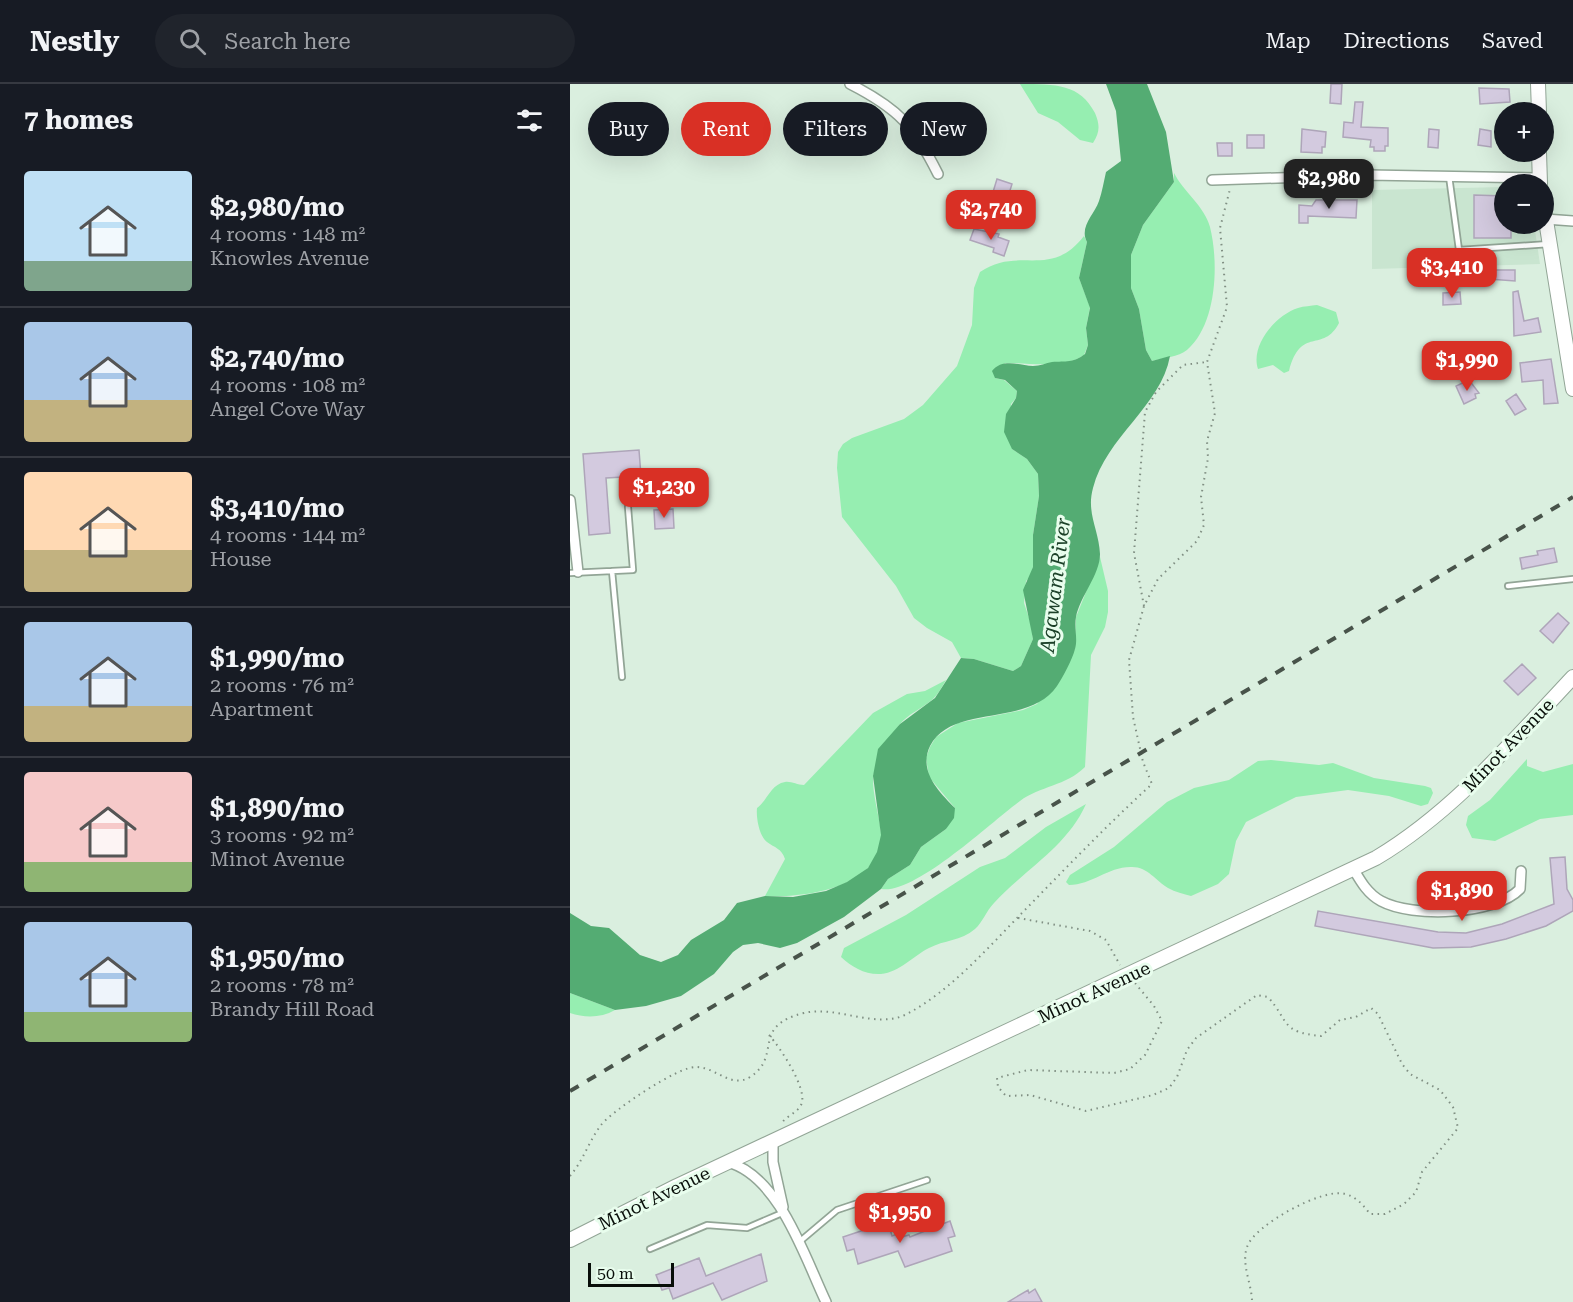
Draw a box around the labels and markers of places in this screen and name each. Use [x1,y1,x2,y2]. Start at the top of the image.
pin: $2,980 [1280,159,1378,210]
pin: $2,740 [942,190,1040,241]
pin: $3,410 [1403,248,1501,299]
pin: $1,990 [1418,341,1516,392]
pin: $1,230 [615,468,713,519]
pin: $1,890 [1413,871,1511,922]
pin: $1,950 [851,1193,949,1244]

